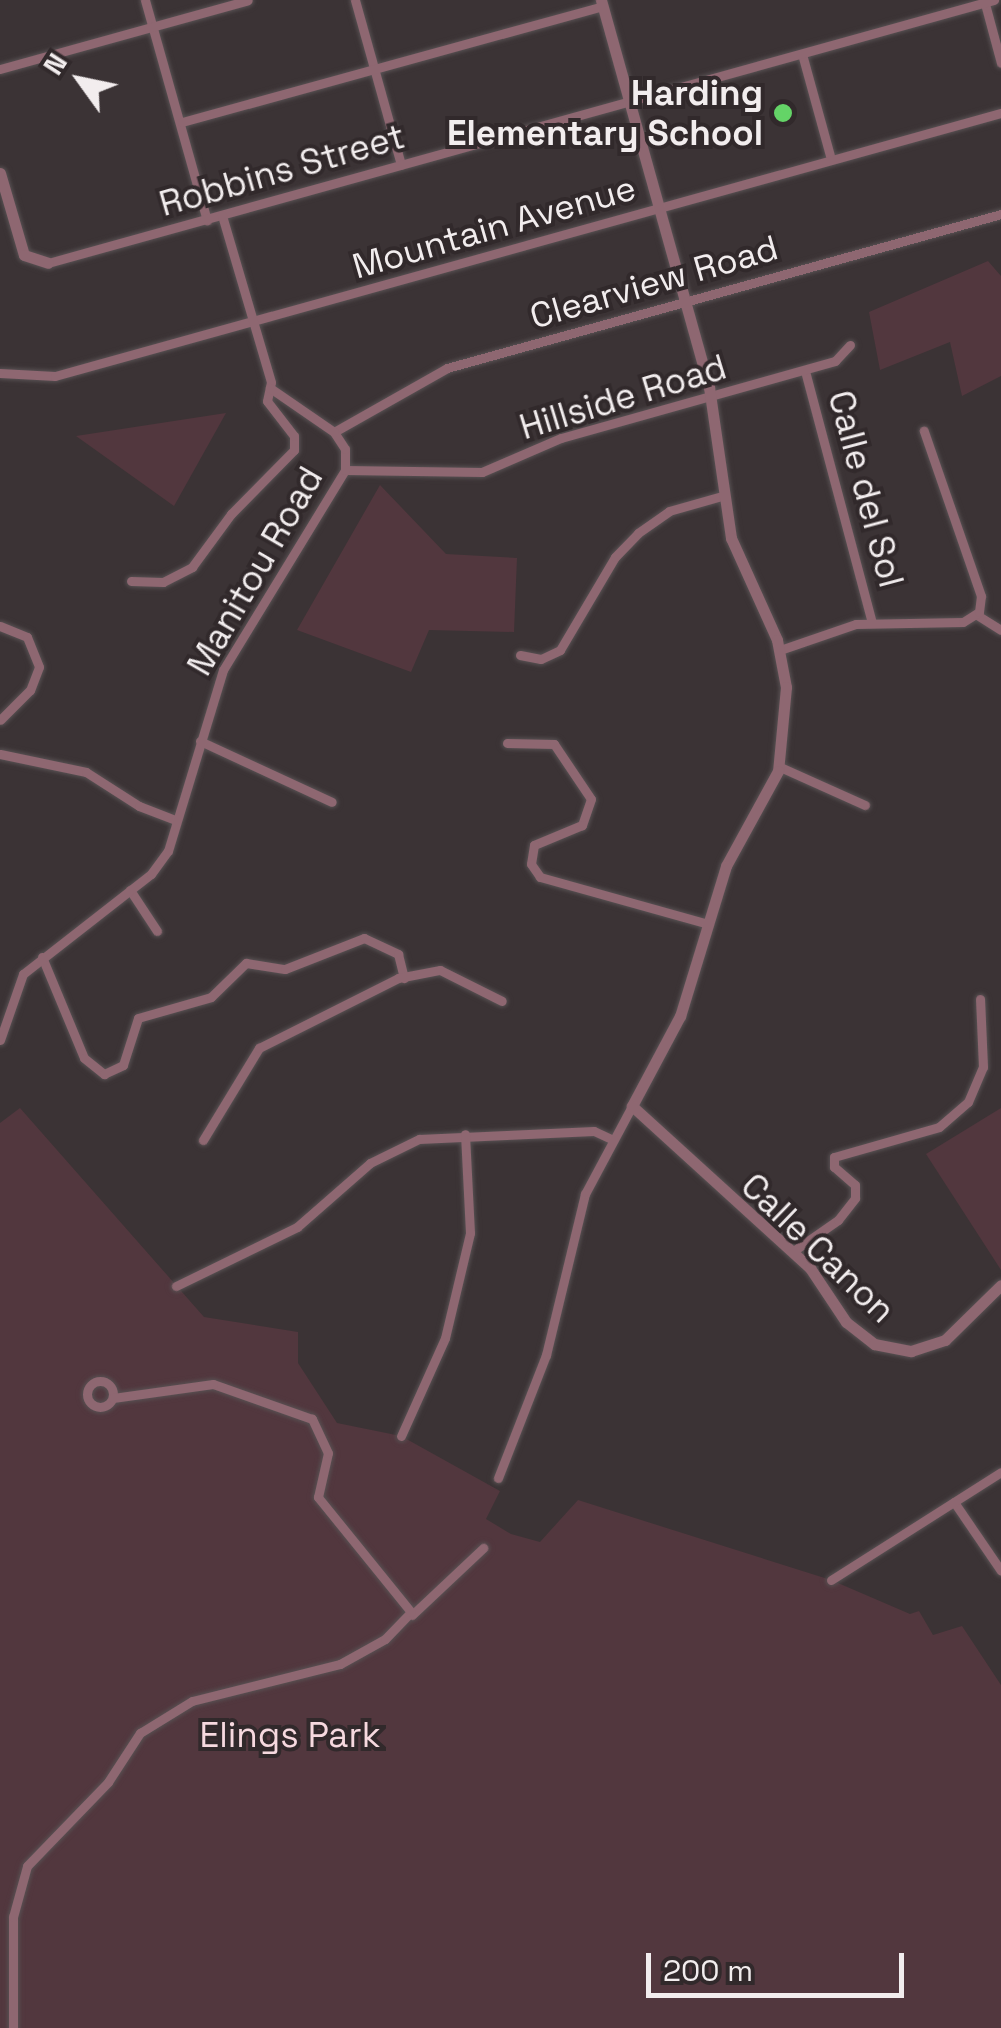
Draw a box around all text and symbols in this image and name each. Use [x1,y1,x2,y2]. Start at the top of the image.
north arrow [30,30,130,130]
text: N [35,46,75,81]
place label: Harding Elementary School [447,72,763,154]
marker: Harding Elementary School [772,102,794,124]
street label: Robbins Street [154,115,410,225]
street label: Mountain Avenue [347,166,641,288]
street label: Clearview Road [525,227,783,337]
street label: Hillside Road [515,346,731,448]
street label: Calle del Sol [820,386,912,592]
street label: Manitou Road [178,459,332,683]
street label: Calle Canon [733,1165,903,1331]
park label: Elings Park [199,1714,381,1756]
scale bar [651,1933,908,1995]
text: 200 m [663,1951,753,1990]

